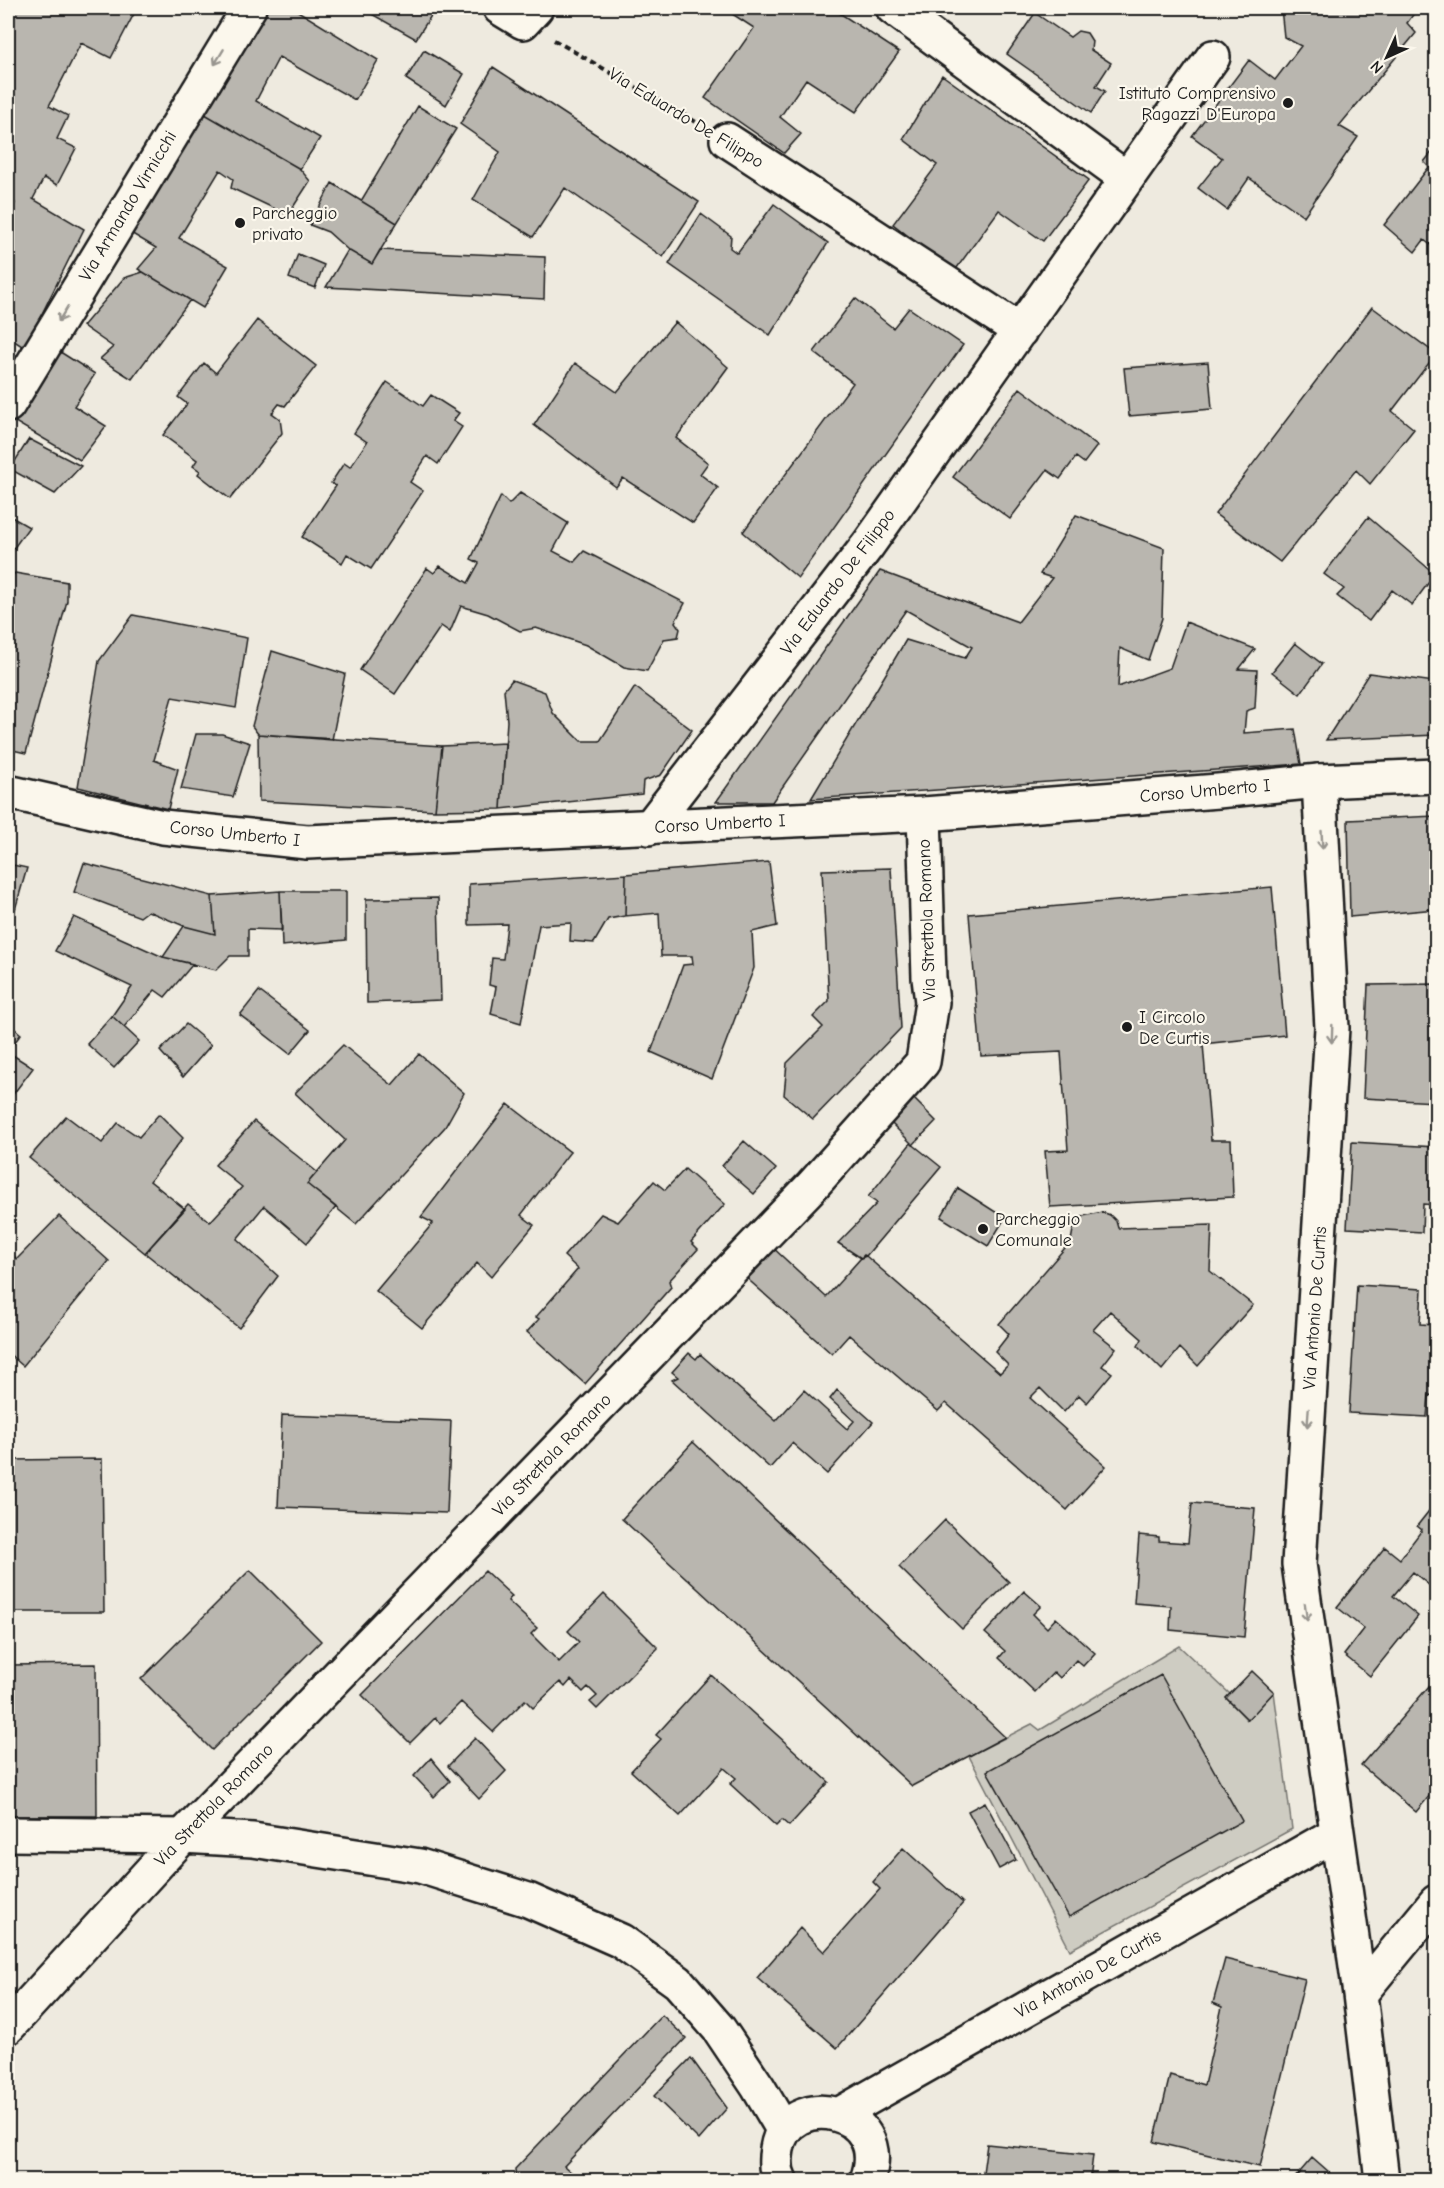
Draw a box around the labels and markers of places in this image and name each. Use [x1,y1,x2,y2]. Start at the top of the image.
place label: Istituto Comprensivo Ragazzi D'Europa [1119,83,1276,125]
marker: Istituto Comprensivo Ragazzi D'Europa [1281,96,1295,110]
place label: Parcheggio privato [252,203,337,245]
marker: Parcheggio privato [233,216,247,230]
place label: I Circolo De Curtis [1139,1007,1209,1049]
marker: I Circolo De Curtis [1120,1020,1134,1034]
place label: Parcheggio Comunale [995,1209,1080,1251]
marker: Parcheggio Comunale [976,1222,990,1236]

